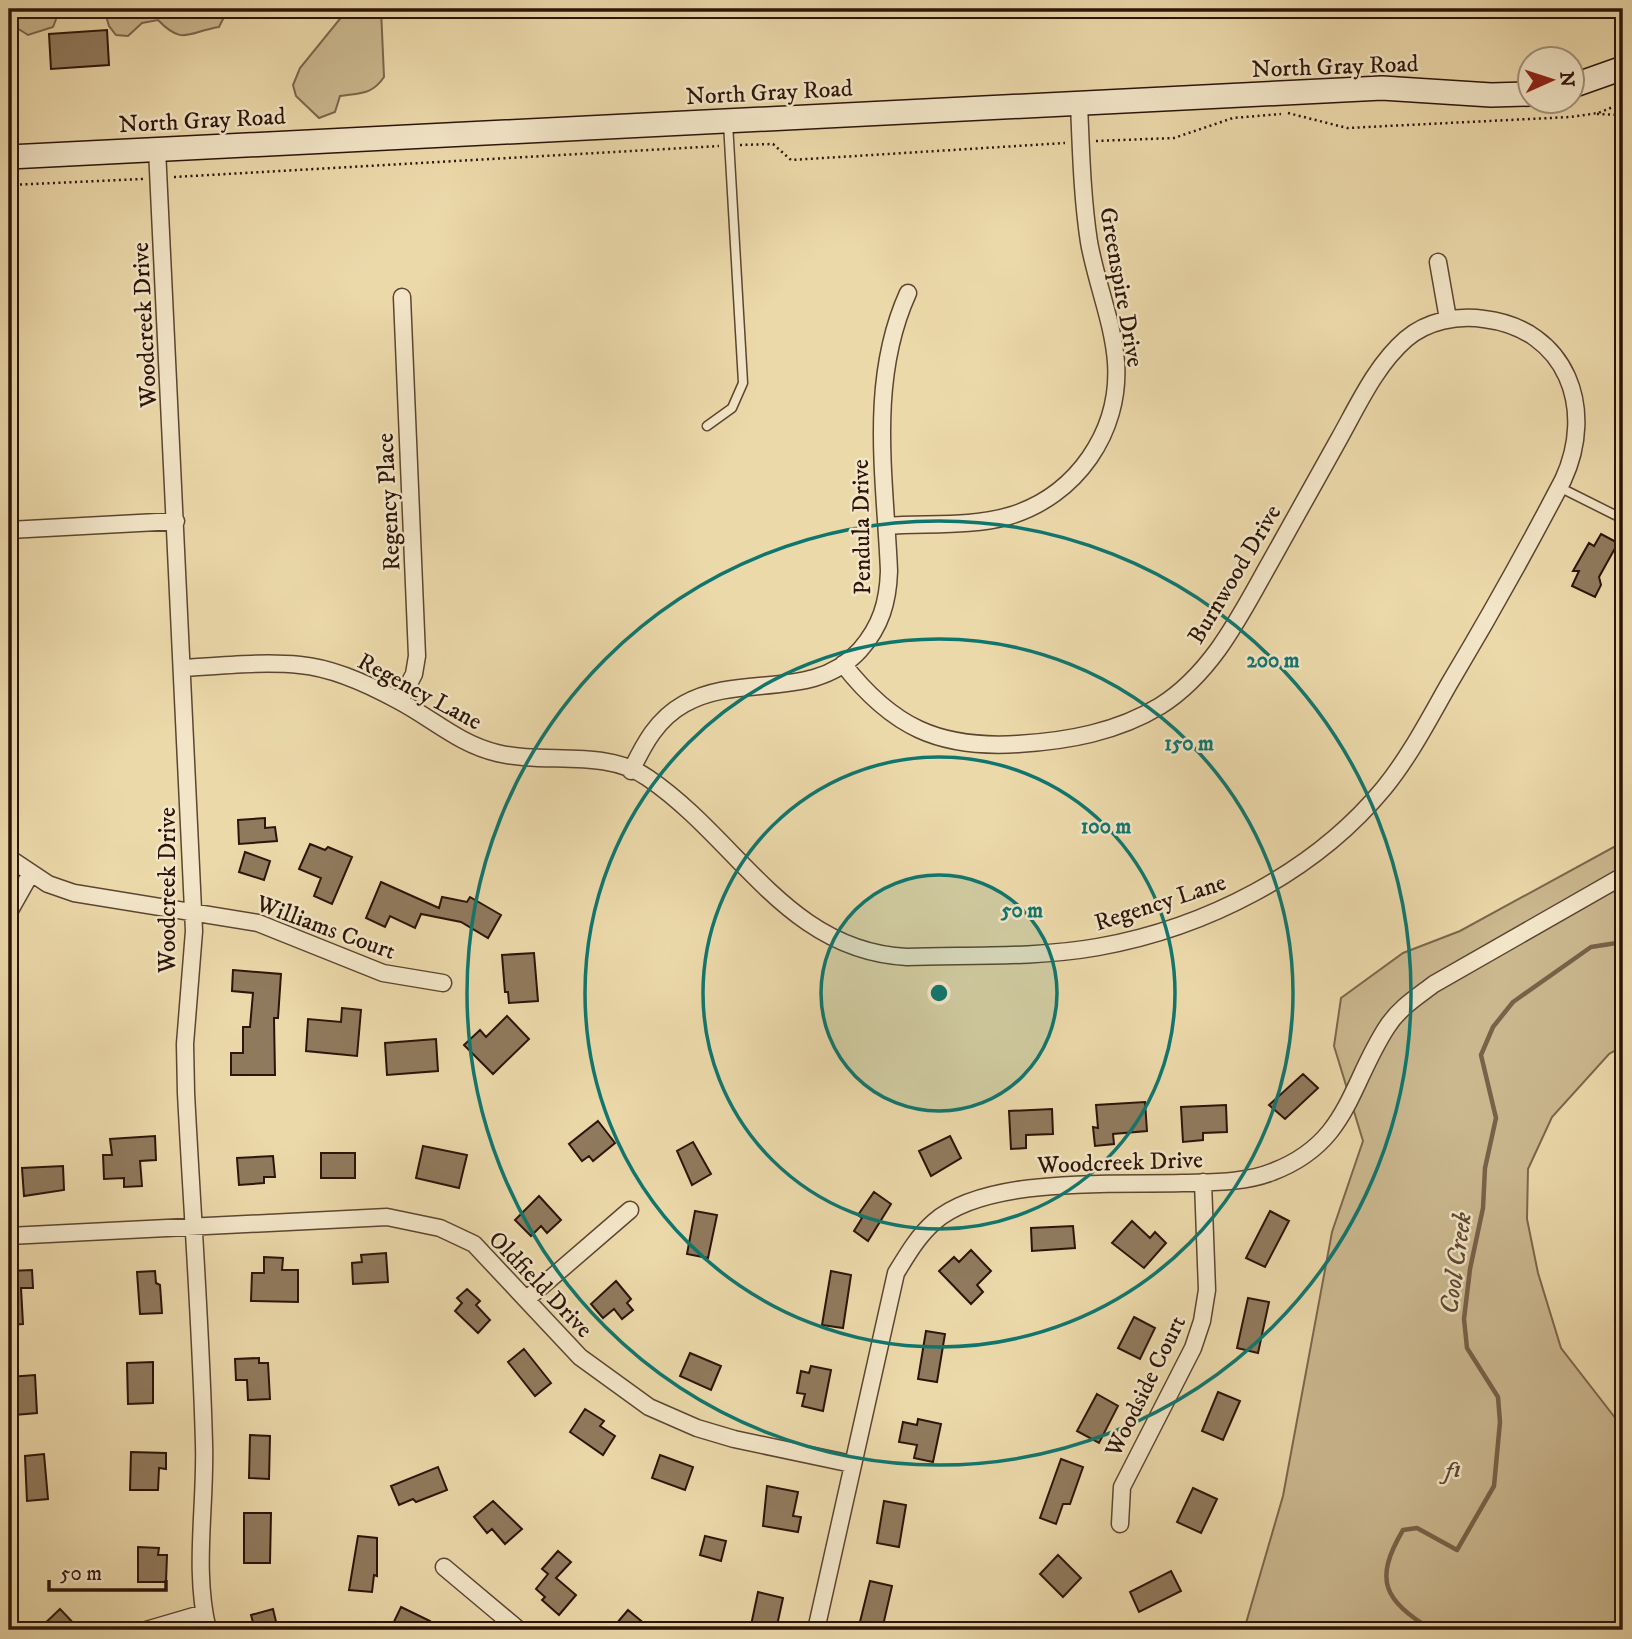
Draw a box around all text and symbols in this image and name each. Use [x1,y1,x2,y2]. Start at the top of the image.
north arrow [1516,46,1586,116]
street label: North Gray Road [1251,49,1419,85]
text: N [1555,71,1578,88]
street label: North Gray Road [685,74,853,112]
street label: North Gray Road [118,102,286,140]
street label: Greenspire Drive [1092,205,1150,370]
street label: Woodcreek Drive [126,241,164,409]
street label: Regency Place [370,432,408,572]
street label: Pendula Drive [846,459,878,595]
street label: Burnwood Drive [1181,499,1288,650]
street label: Regency Lane [352,647,487,737]
text: 200 m [1246,648,1300,674]
text: 150 m [1164,731,1214,757]
street label: Woodcreek Drive [153,807,183,974]
text: 100 m [1081,814,1131,840]
street label: Regency Lane [1091,868,1230,938]
street label: Williams Court [251,889,400,967]
text: 50 m [1000,898,1043,924]
centre of rings [927,981,951,1005]
street label: Woodcreek Drive [1036,1145,1203,1181]
water label: Cool Creek [1433,1210,1480,1316]
street label: Oldfield Drive [482,1225,599,1345]
street label: Woodside Court [1098,1311,1193,1463]
park label: f1 [1439,1455,1461,1485]
scale bar [49,1548,166,1592]
text: 50 m [60,1561,102,1587]

